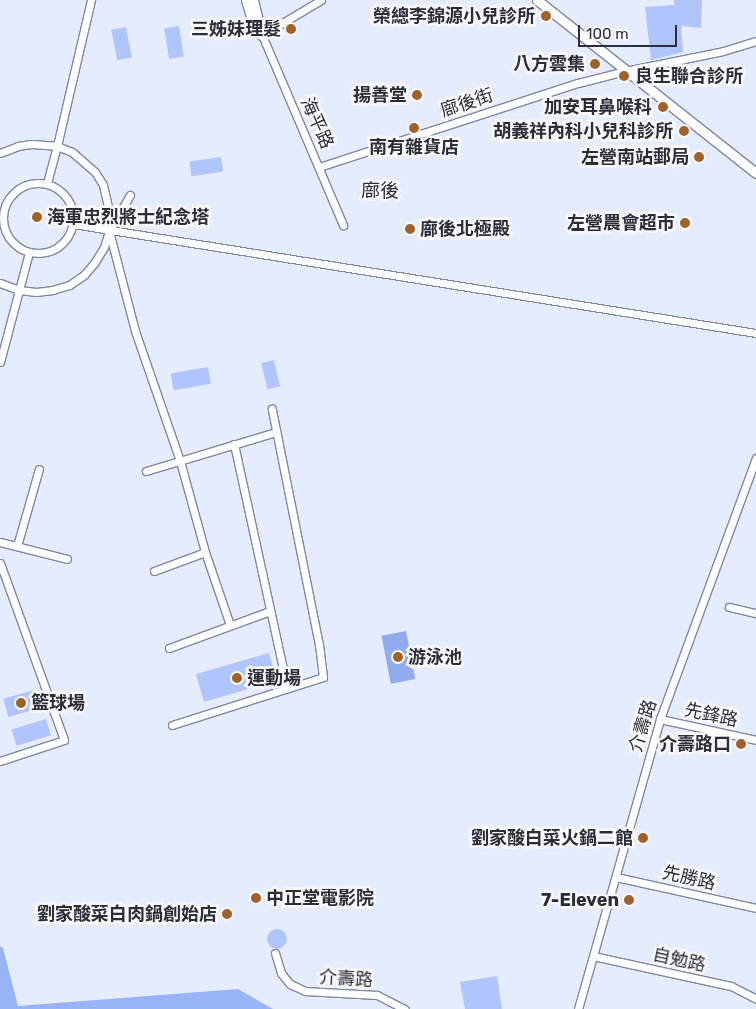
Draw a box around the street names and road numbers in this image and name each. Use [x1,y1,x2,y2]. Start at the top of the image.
street label: 廍後街 [438,84,496,122]
street label: 海平路 [296,94,338,152]
street label: 介壽路 [625,697,661,755]
street label: 先鋒路 [682,699,740,731]
street label: 先勝路 [660,861,718,895]
street label: 自勉路 [650,944,708,976]
street label: 介壽路 [318,967,374,991]

